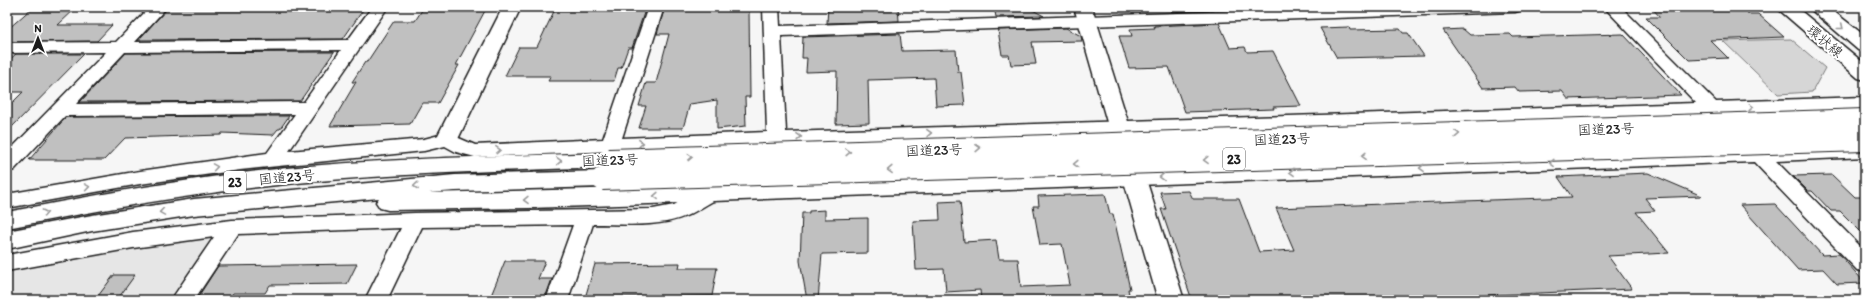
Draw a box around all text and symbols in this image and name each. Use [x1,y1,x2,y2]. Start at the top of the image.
north arrow [18,18,58,58]
street label: 環状線 [1803,21,1846,61]
text: N [34,22,42,35]
one-way arrow [1836,22,1843,29]
one-way arrow [1748,103,1754,111]
street label: 国道23号 [1577,120,1635,139]
one-way arrow [926,129,932,137]
one-way arrow [1454,129,1460,138]
street label: 国道23号 [1253,130,1311,149]
one-way arrow [796,133,802,141]
one-way arrow [638,139,644,147]
street label: 国道23号 [905,141,963,160]
one-way arrow [975,144,981,153]
one-way arrow [495,146,501,154]
one-way arrow [845,148,851,157]
road number: 23 [1223,148,1245,170]
street label: 国道23号 [581,151,639,170]
one-way arrow [1361,151,1367,160]
one-way arrow [687,153,693,161]
one-way arrow [1203,156,1209,165]
one-way arrow [556,157,562,165]
one-way arrow [1549,159,1555,167]
one-way arrow [1073,160,1079,168]
one-way arrow [212,163,218,172]
one-way arrow [1419,163,1425,172]
one-way arrow [887,166,893,174]
street label: 国道23号 [258,167,316,188]
one-way arrow [1289,168,1295,177]
road number: 23 [224,171,246,193]
one-way arrow [1159,173,1165,181]
one-way arrow [413,182,419,191]
one-way arrow [84,183,90,191]
one-way arrow [653,191,659,200]
one-way arrow [523,196,529,204]
one-way arrow [159,207,165,216]
one-way arrow [42,209,48,217]

